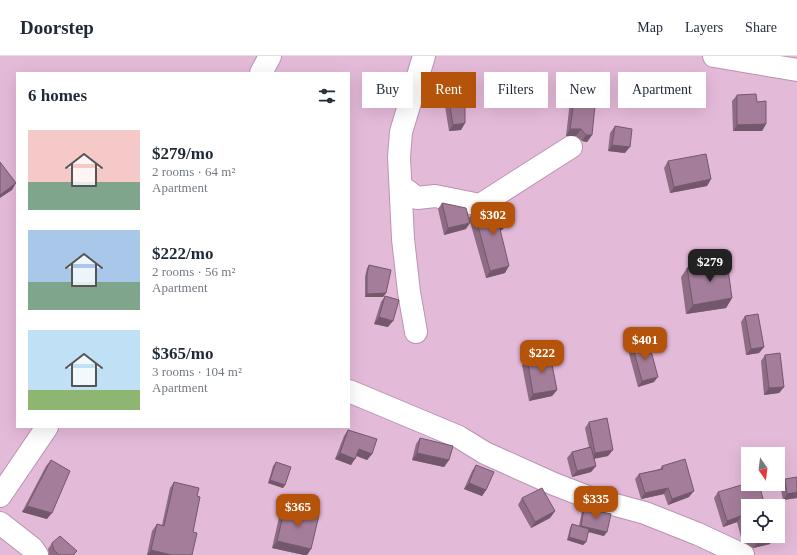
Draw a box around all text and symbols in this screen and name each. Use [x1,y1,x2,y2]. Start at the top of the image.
text: Doorstep [20,17,94,38]
text: Map [637,20,663,35]
text: Layers [685,20,723,35]
text: Share [745,20,777,35]
chip: Buy [362,72,413,108]
chip: Rent [421,72,476,108]
chip: Filters [484,72,548,108]
chip: New [556,72,610,108]
chip: Apartment [618,72,706,108]
icon: filters [316,85,338,107]
text: 6 homes [28,86,87,105]
text: $279/mo [152,144,213,163]
icon: home [60,146,108,194]
text: 2 rooms · 64 m² [152,164,235,179]
text: Apartment [152,180,208,195]
pin: $302 [469,202,517,236]
text: $302 [480,207,506,222]
text: $222/mo [152,244,213,263]
icon: home [60,246,108,294]
pin: $279 [686,249,734,283]
text: $279 [697,254,723,269]
text: 2 rooms · 56 m² [152,264,235,279]
text: Apartment [152,280,208,295]
pin: $401 [621,327,669,361]
text: $401 [632,332,658,347]
pin: $222 [518,340,566,374]
text: $365/mo [152,344,213,363]
text: $222 [529,345,555,360]
icon: home [60,346,108,394]
text: 3 rooms · 104 m² [152,364,242,379]
text: Apartment [152,380,208,395]
north arrow [741,447,785,491]
map controls [741,447,785,543]
pin: $335 [572,486,620,520]
text: $335 [583,491,609,506]
pin: $365 [274,494,322,528]
text: $365 [285,499,311,514]
button: locate [741,499,785,543]

